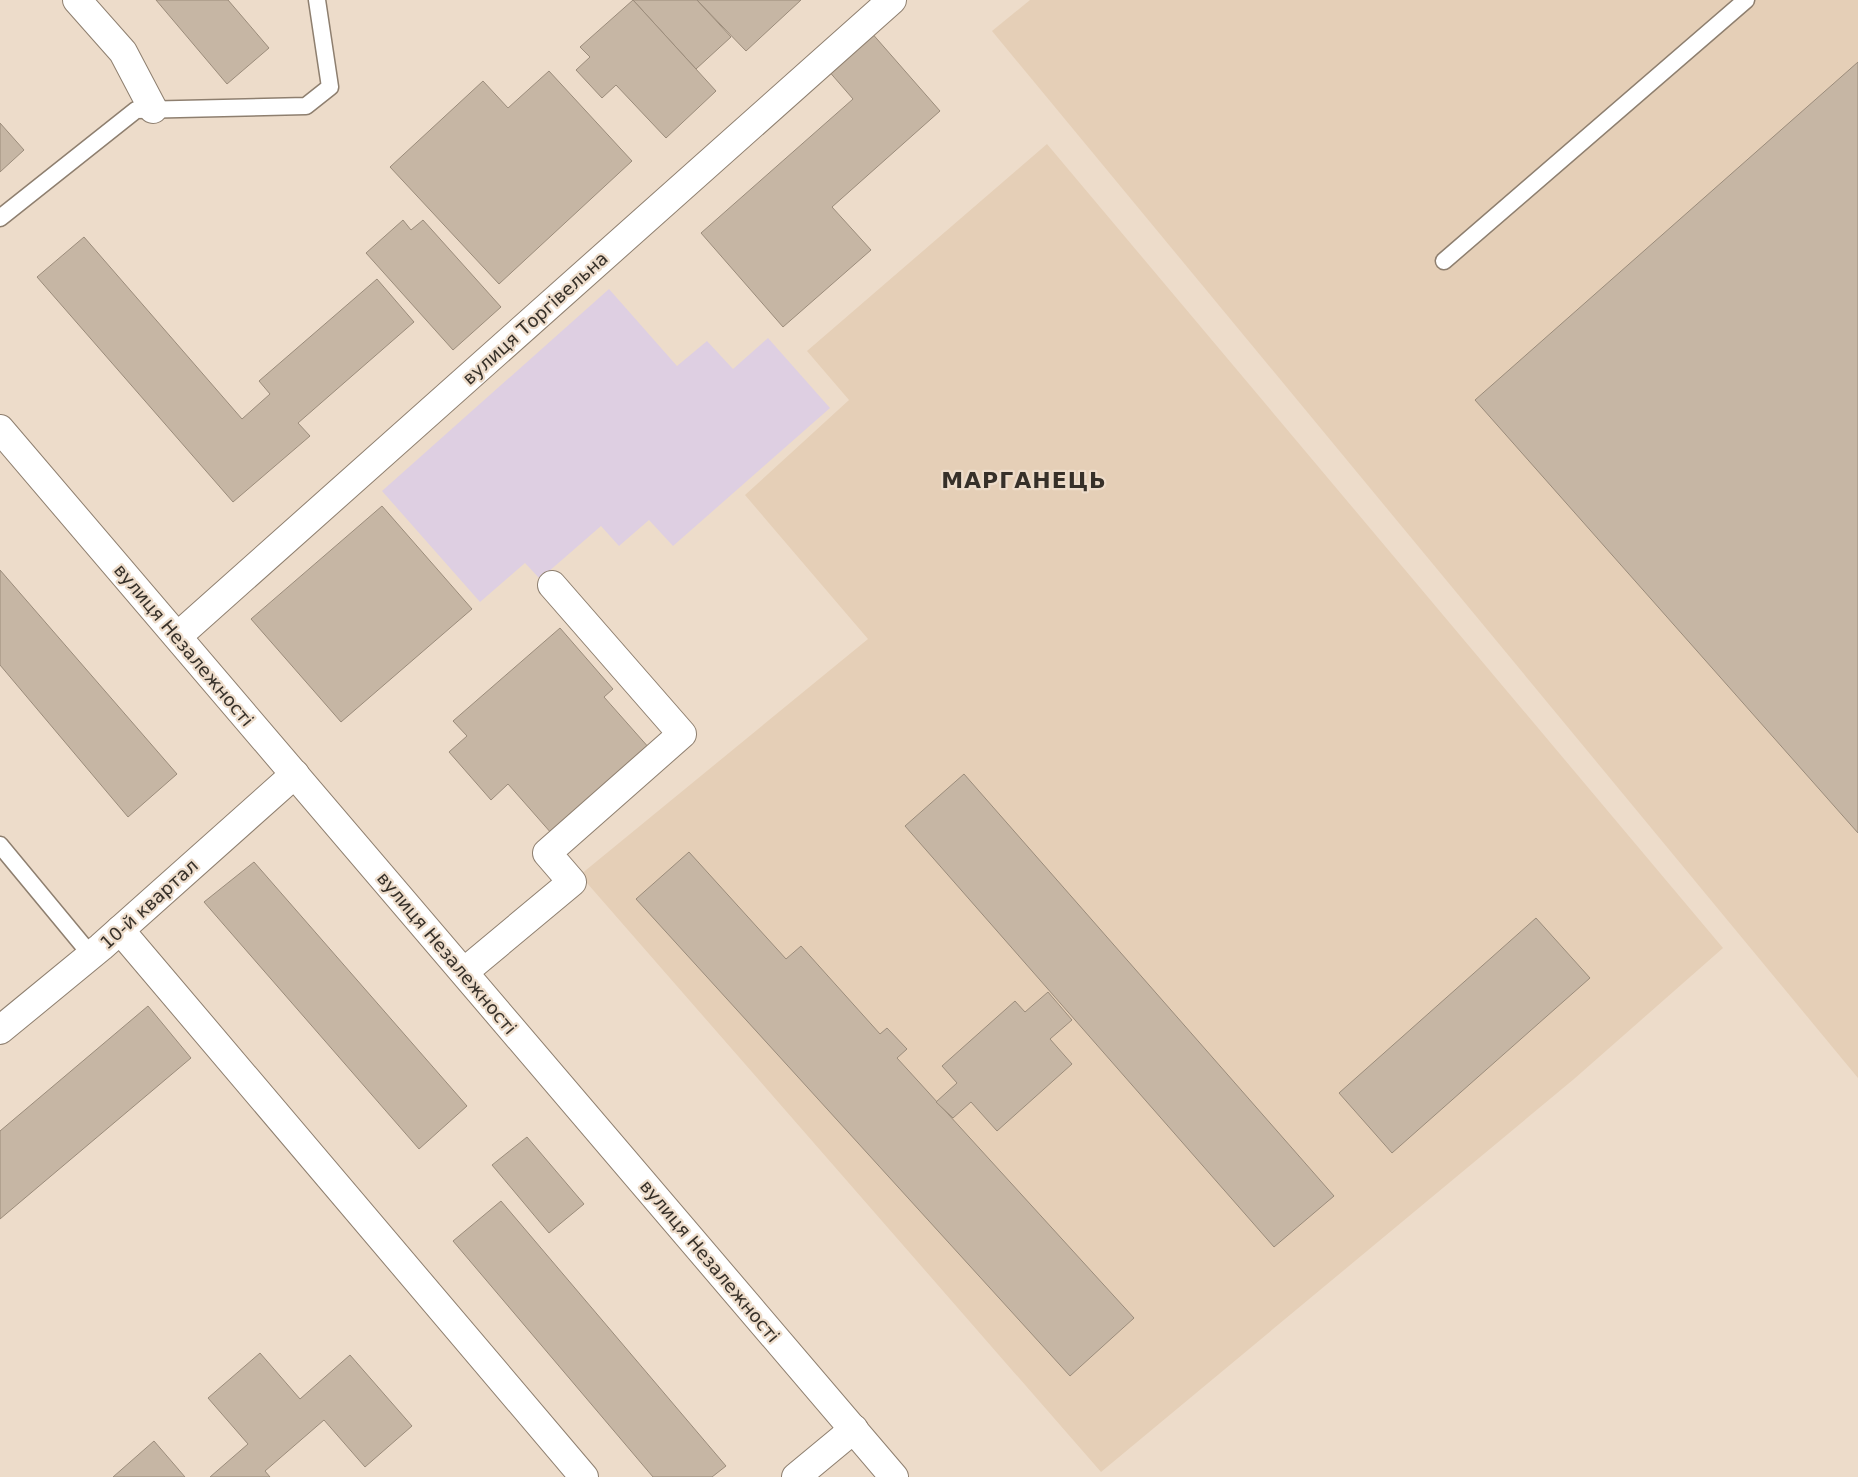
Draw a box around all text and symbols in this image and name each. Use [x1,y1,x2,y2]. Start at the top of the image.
street label: вулиця Торгівельна [458,247,612,389]
district label: МАРГАНЕЦЬ [941,468,1107,493]
street label: вулиця Незалежності [110,560,258,730]
street label: 10-й квартал [96,855,202,953]
street label: вулиця Незалежності [373,868,521,1038]
street label: вулиця Незалежності [636,1176,784,1346]

